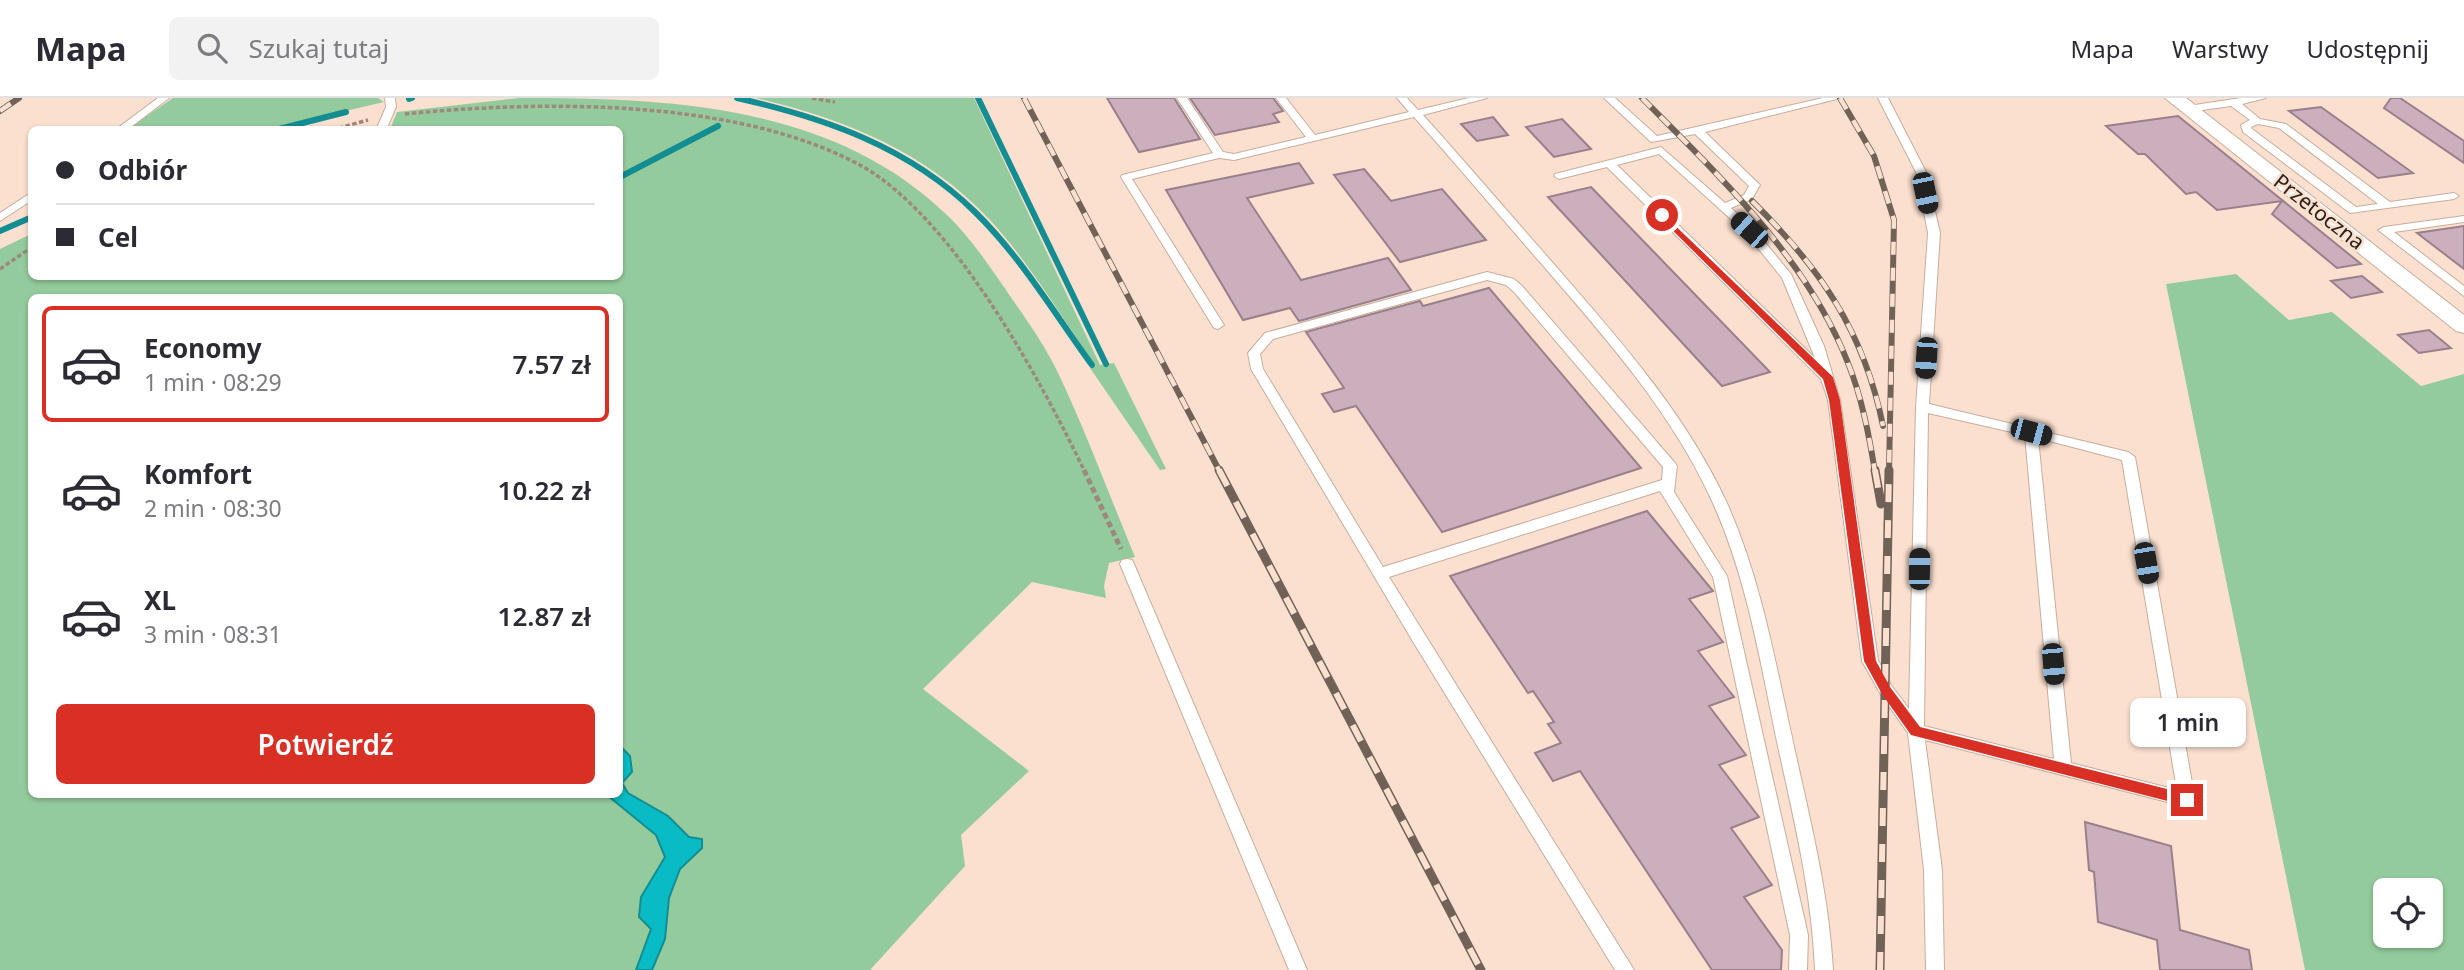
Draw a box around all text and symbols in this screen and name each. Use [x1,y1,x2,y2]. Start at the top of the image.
search box [169,17,659,80]
text: Mapa [35,26,127,71]
icon: search [193,29,231,67]
text: Szukaj tutaj [249,30,389,66]
text: Mapa [2071,32,2134,65]
text: Warstwy [2172,32,2269,65]
text: Udostępnij [2307,32,2429,65]
text: Odbiór [98,152,187,188]
street label: Przetoczna [2268,167,2371,256]
car [1911,170,1940,216]
route start [1646,199,1678,231]
car [1727,208,1772,252]
text: Cel [98,219,138,255]
text: Economy [144,330,262,366]
icon: car [60,333,123,396]
car [1915,336,1938,380]
text: 7.57 zł [512,346,591,382]
text: 1 min · 08:29 [144,366,282,398]
car [2008,416,2055,448]
text: Komfort [144,456,252,492]
icon: car [60,459,123,522]
text: 10.22 zł [498,472,591,508]
text: 2 min · 08:30 [144,492,282,524]
car [2133,540,2160,586]
car [1909,548,1930,590]
text: XL [144,582,176,618]
icon: car [60,585,123,648]
text: 12.87 zł [498,598,591,634]
text: 3 min · 08:31 [144,618,282,650]
car [2041,642,2066,686]
callout: 1 min [2129,698,2245,748]
button: Potwierdź [56,704,595,784]
text: 1 min [2157,706,2219,738]
route end [2171,784,2203,816]
map controls [2373,878,2443,948]
button: locate [2373,878,2443,948]

